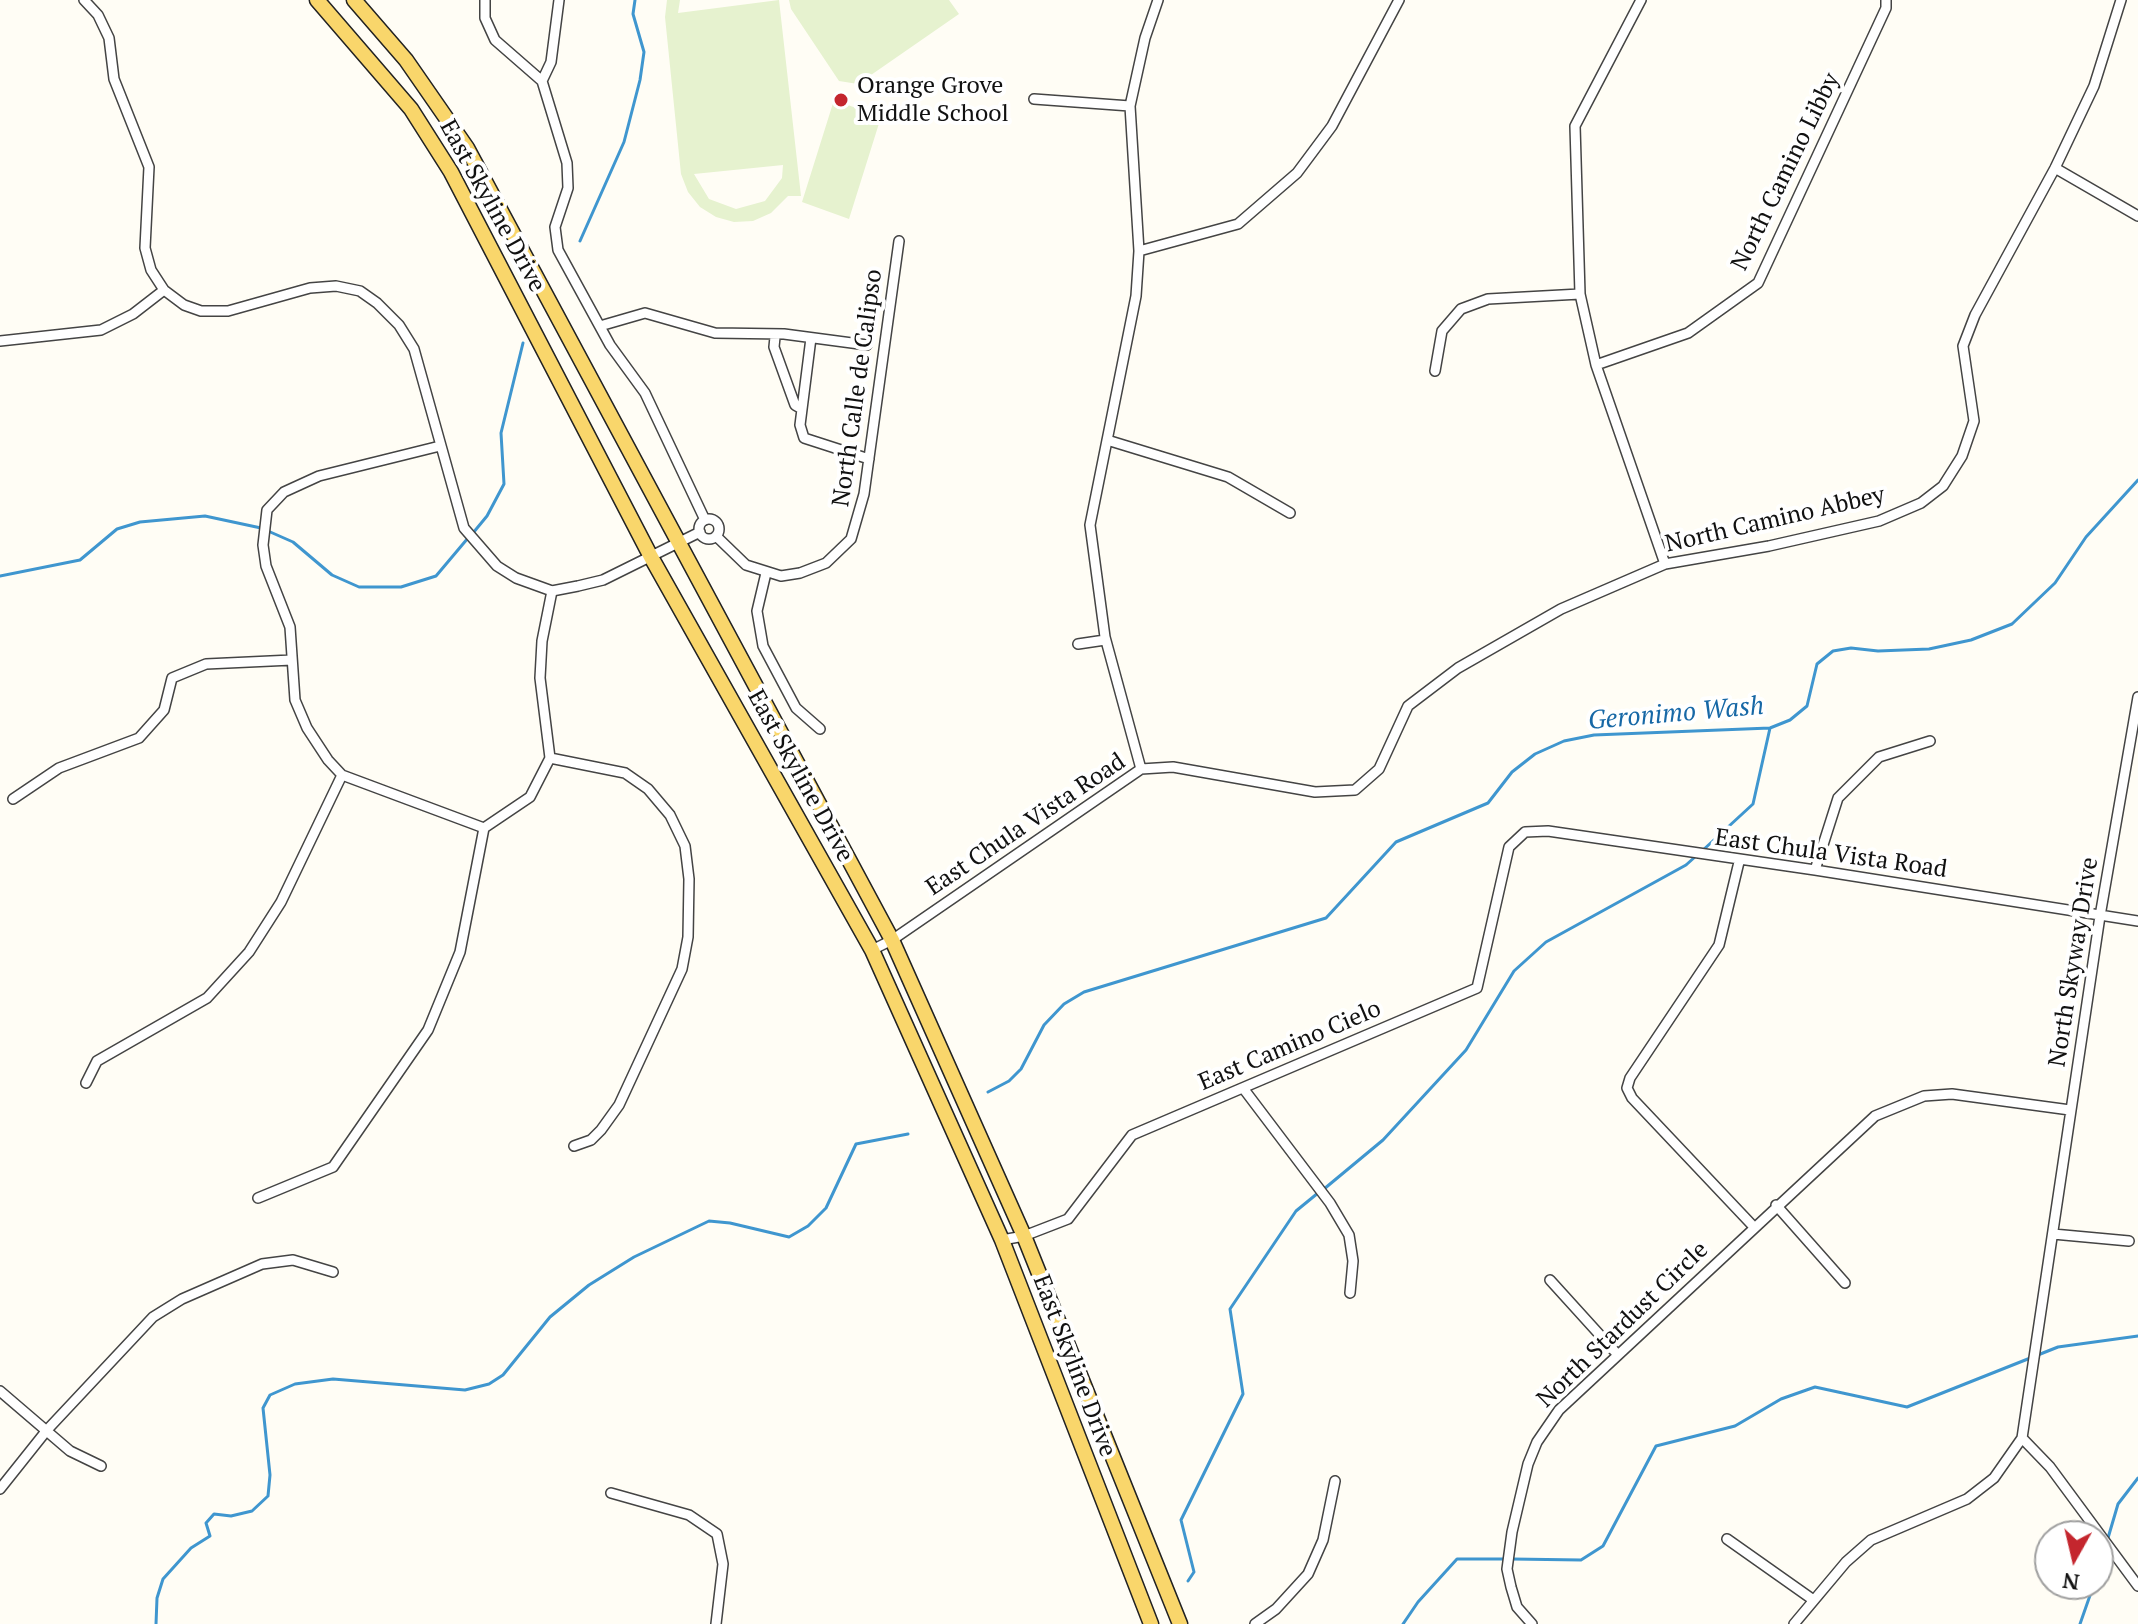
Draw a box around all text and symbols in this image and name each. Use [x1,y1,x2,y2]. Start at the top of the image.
street label: North Camino Libby [1726,69,1846,275]
place label: Orange Grove Middle School [857,72,1009,128]
marker: Orange Grove Middle School [832,91,850,109]
street label: East Skyline Drive [433,115,551,297]
street label: North Calle de Calipso [827,268,889,508]
street label: North Camino Abbey [1663,481,1887,559]
street label: East Skyline Drive [741,685,859,867]
water label: Geronimo Wash [1587,691,1765,737]
street label: East Chula Vista Road [921,748,1131,902]
street label: East Chula Vista Road [1713,823,1949,885]
street label: North Skyway Drive [2043,855,2105,1069]
street label: East Camino Cielo [1194,995,1386,1097]
street label: North Stardust Circle [1532,1236,1714,1414]
street label: East Skyline Drive [1026,1271,1122,1461]
north arrow [2034,1520,2114,1600]
text: N [2061,1567,2081,1598]

